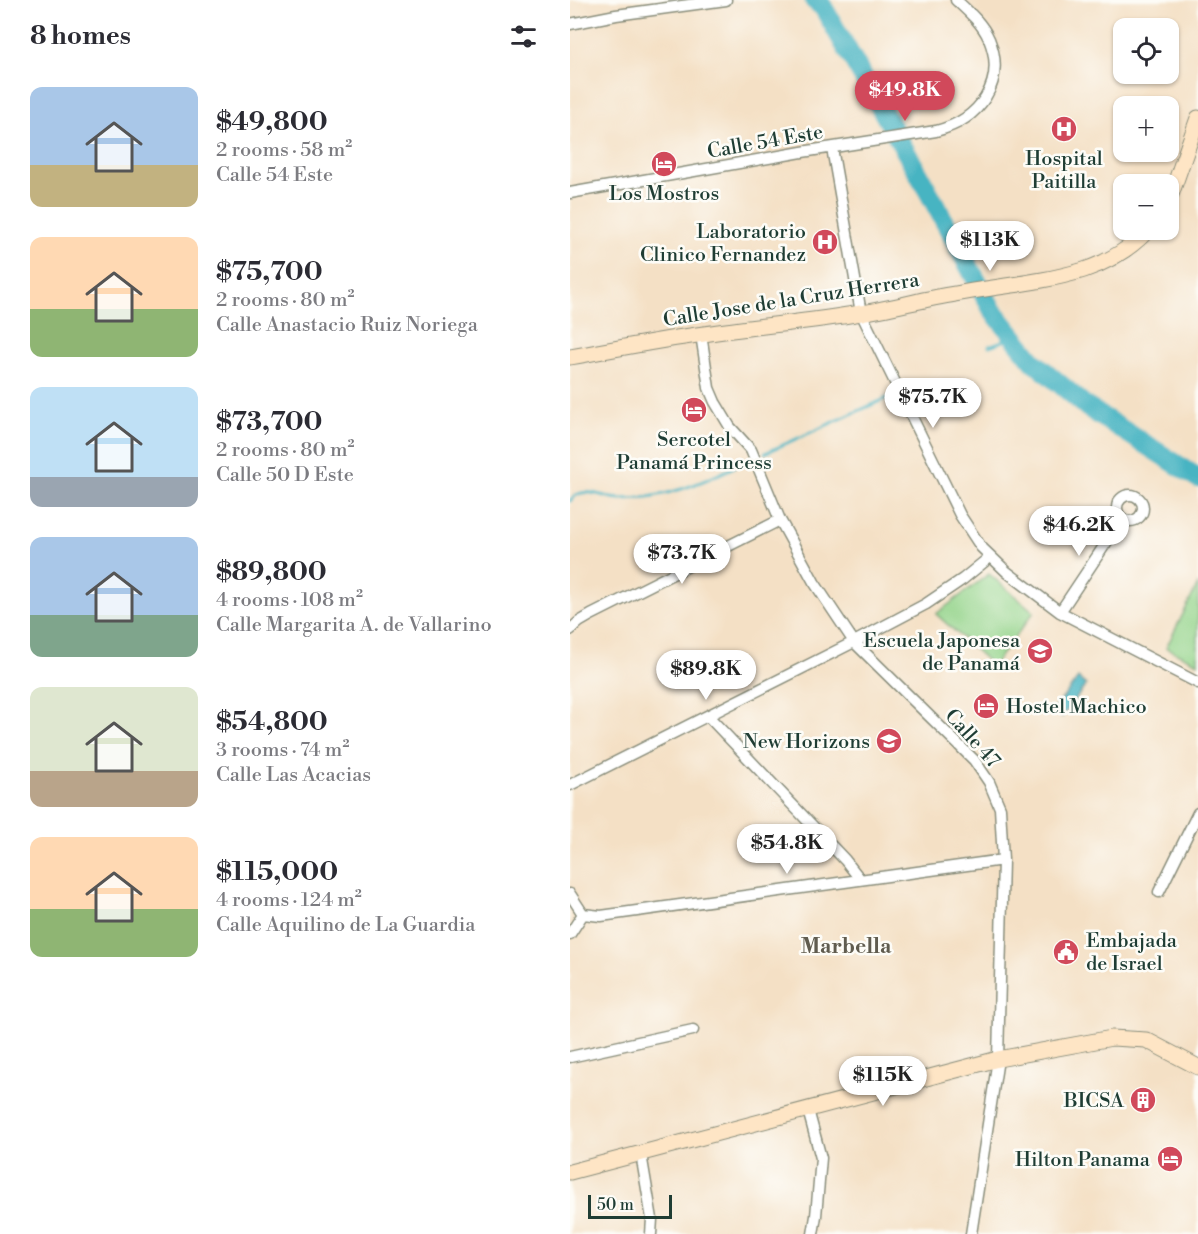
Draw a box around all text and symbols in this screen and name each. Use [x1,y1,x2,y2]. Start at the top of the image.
map controls [1113,18,1179,240]
button: locate [1113,18,1179,84]
text: 8 homes [30,20,131,52]
icon: filters [507,20,540,53]
pin: $49.8K [856,71,954,122]
text: $49.8K [869,78,941,103]
button: + [1113,96,1179,162]
text: $49,800 [216,106,328,138]
icon: home [78,111,150,183]
hospital icon: Hospital Paitilla [1049,114,1079,144]
street label: Calle 54 Este [705,120,825,165]
text: 2 rooms · 58 m² [216,138,352,163]
place label: Hospital Paitilla [1025,147,1103,195]
hotel icon: Los Mostros [649,149,679,179]
text: Calle 54 Este [216,163,333,188]
button: − [1113,174,1179,240]
place label: Los Mostros [609,182,719,207]
place label: Laboratorio Clinico Fernandez [640,220,806,268]
pin: $113K [948,221,1032,272]
hospital icon: Laboratorio Clinico Fernandez [810,227,840,257]
text: $113K [960,228,1020,253]
text: $75,700 [216,256,323,288]
icon: home [78,261,150,333]
street label: Calle Jose de la Cruz Herrera [661,268,922,333]
text: 2 rooms · 80 m² [216,288,354,313]
text: Calle Anastacio Ruiz Noriega [216,313,478,338]
pin: $75.7K [884,378,982,429]
text: $75.7K [898,385,968,410]
hotel icon: Sercotel Panamá Princess [679,395,709,425]
text: $73,700 [216,406,322,438]
icon: home [78,411,150,483]
place label: Sercotel Panamá Princess [616,428,772,476]
text: 2 rooms · 80 m² [216,438,354,463]
text: Calle 50 D Este [216,463,354,488]
pin: $46.2K [1030,506,1128,557]
text: $46.2K [1043,513,1115,538]
pin: $73.7K [633,534,731,585]
text: $73.7K [648,541,716,566]
text: $89,800 [216,556,327,588]
icon: home [78,561,150,633]
text: 4 rooms · 108 m² [216,588,363,613]
text: Calle Margarita A. de Vallarino [216,613,492,638]
place label: Escuela Japonesa de Panamá [863,629,1021,677]
school or university icon: Escuela Japonesa de Panamá [1025,636,1055,666]
pin: $89.8K [657,650,755,701]
text: $89.8K [670,657,742,682]
hotel icon: Hostel Machico [971,691,1001,721]
place label: Hostel Machico [1006,695,1147,720]
street label: Calle 47 [939,704,1005,774]
text: $54,800 [216,706,328,738]
icon: home [78,711,150,783]
school or university icon: New Horizons [874,726,904,756]
place label: New Horizons [743,730,870,755]
text: 3 rooms · 74 m² [216,738,349,763]
text: Calle Las Acacias [216,763,371,788]
pin: $54.8K [738,824,836,875]
text: $54.8K [751,831,823,856]
text: $115,000 [216,856,338,888]
icon: home [78,861,150,933]
text: 4 rooms · 124 m² [216,888,362,913]
text: Calle Aquilino de La Guardia [216,913,475,938]
place label: Embajada de Israel [1086,929,1178,977]
district label: Marbella [801,934,892,960]
public building icon: Embajada de Israel [1051,937,1081,967]
pin: $115K [841,1056,925,1107]
text: $115K [853,1063,913,1088]
building icon: BICSA [1128,1085,1158,1115]
place label: BICSA [1063,1089,1125,1114]
hotel icon: Hilton Panama [1155,1144,1185,1174]
place label: Hilton Panama [1015,1148,1151,1173]
scale bar [588,1192,672,1220]
text: 50 m [597,1195,634,1215]

